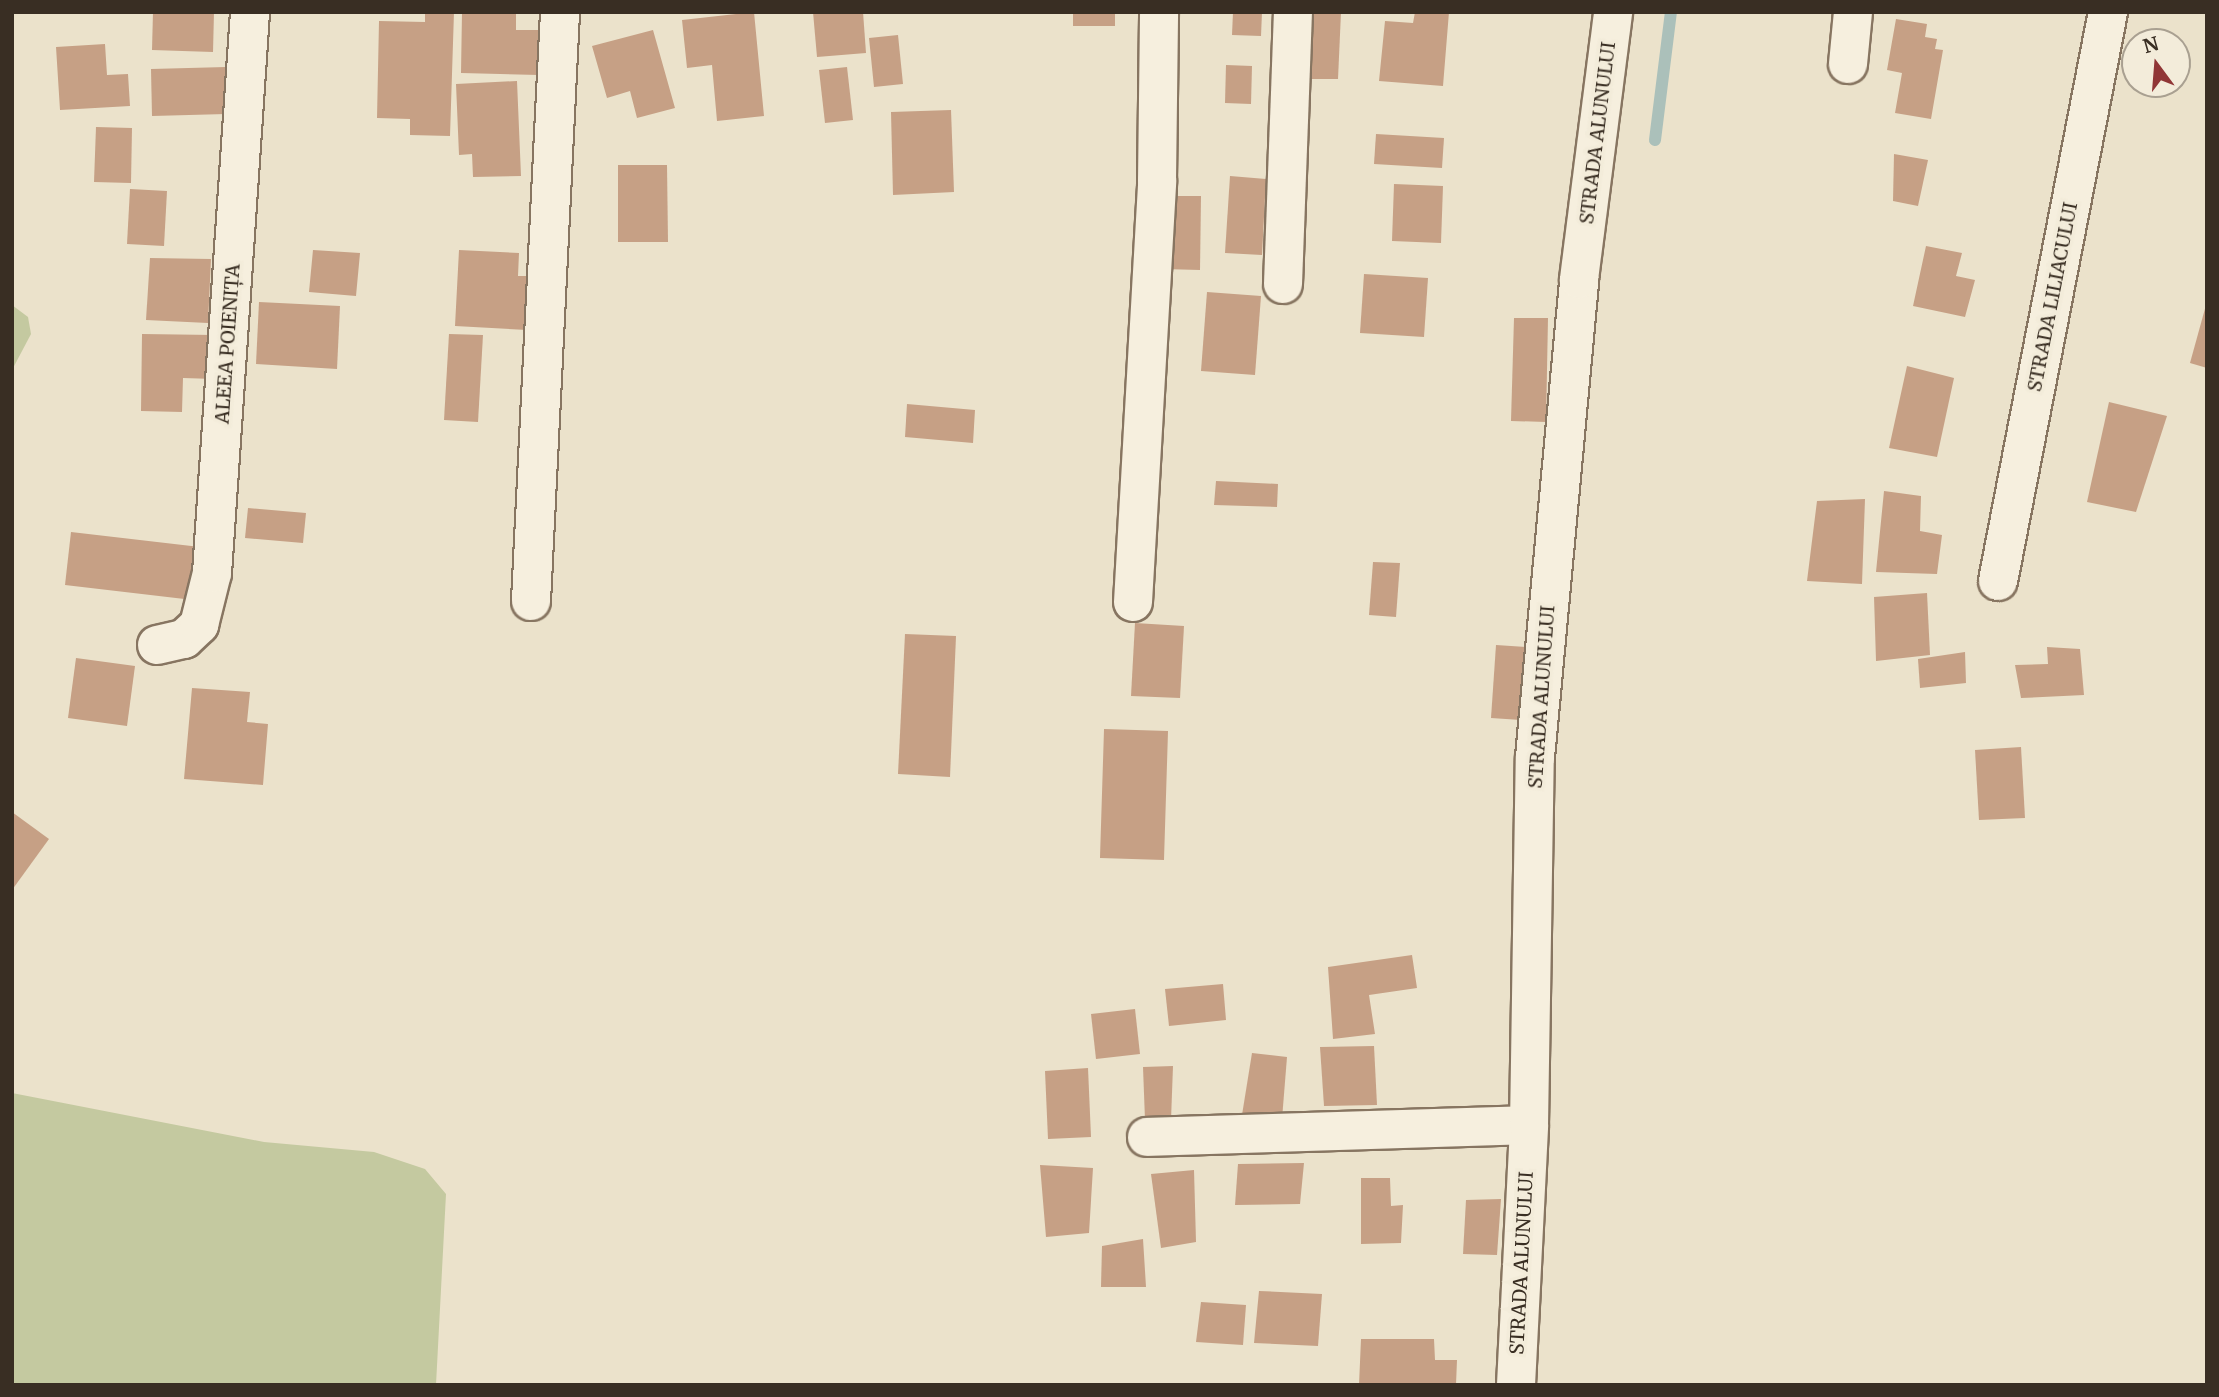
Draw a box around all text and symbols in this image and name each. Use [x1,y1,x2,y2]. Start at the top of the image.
north arrow [2121,28,2191,98]
text: N [2140,31,2161,58]
street label: STRADA ALUNULUI [1576,41,1620,225]
street label: STRADA LILIACULUI [2023,200,2083,394]
street label: ALEEA POIENIȚA [211,263,245,425]
street label: STRADA ALUNULUI [1524,605,1560,789]
street label: STRADA ALUNULUI [1506,1171,1538,1355]

